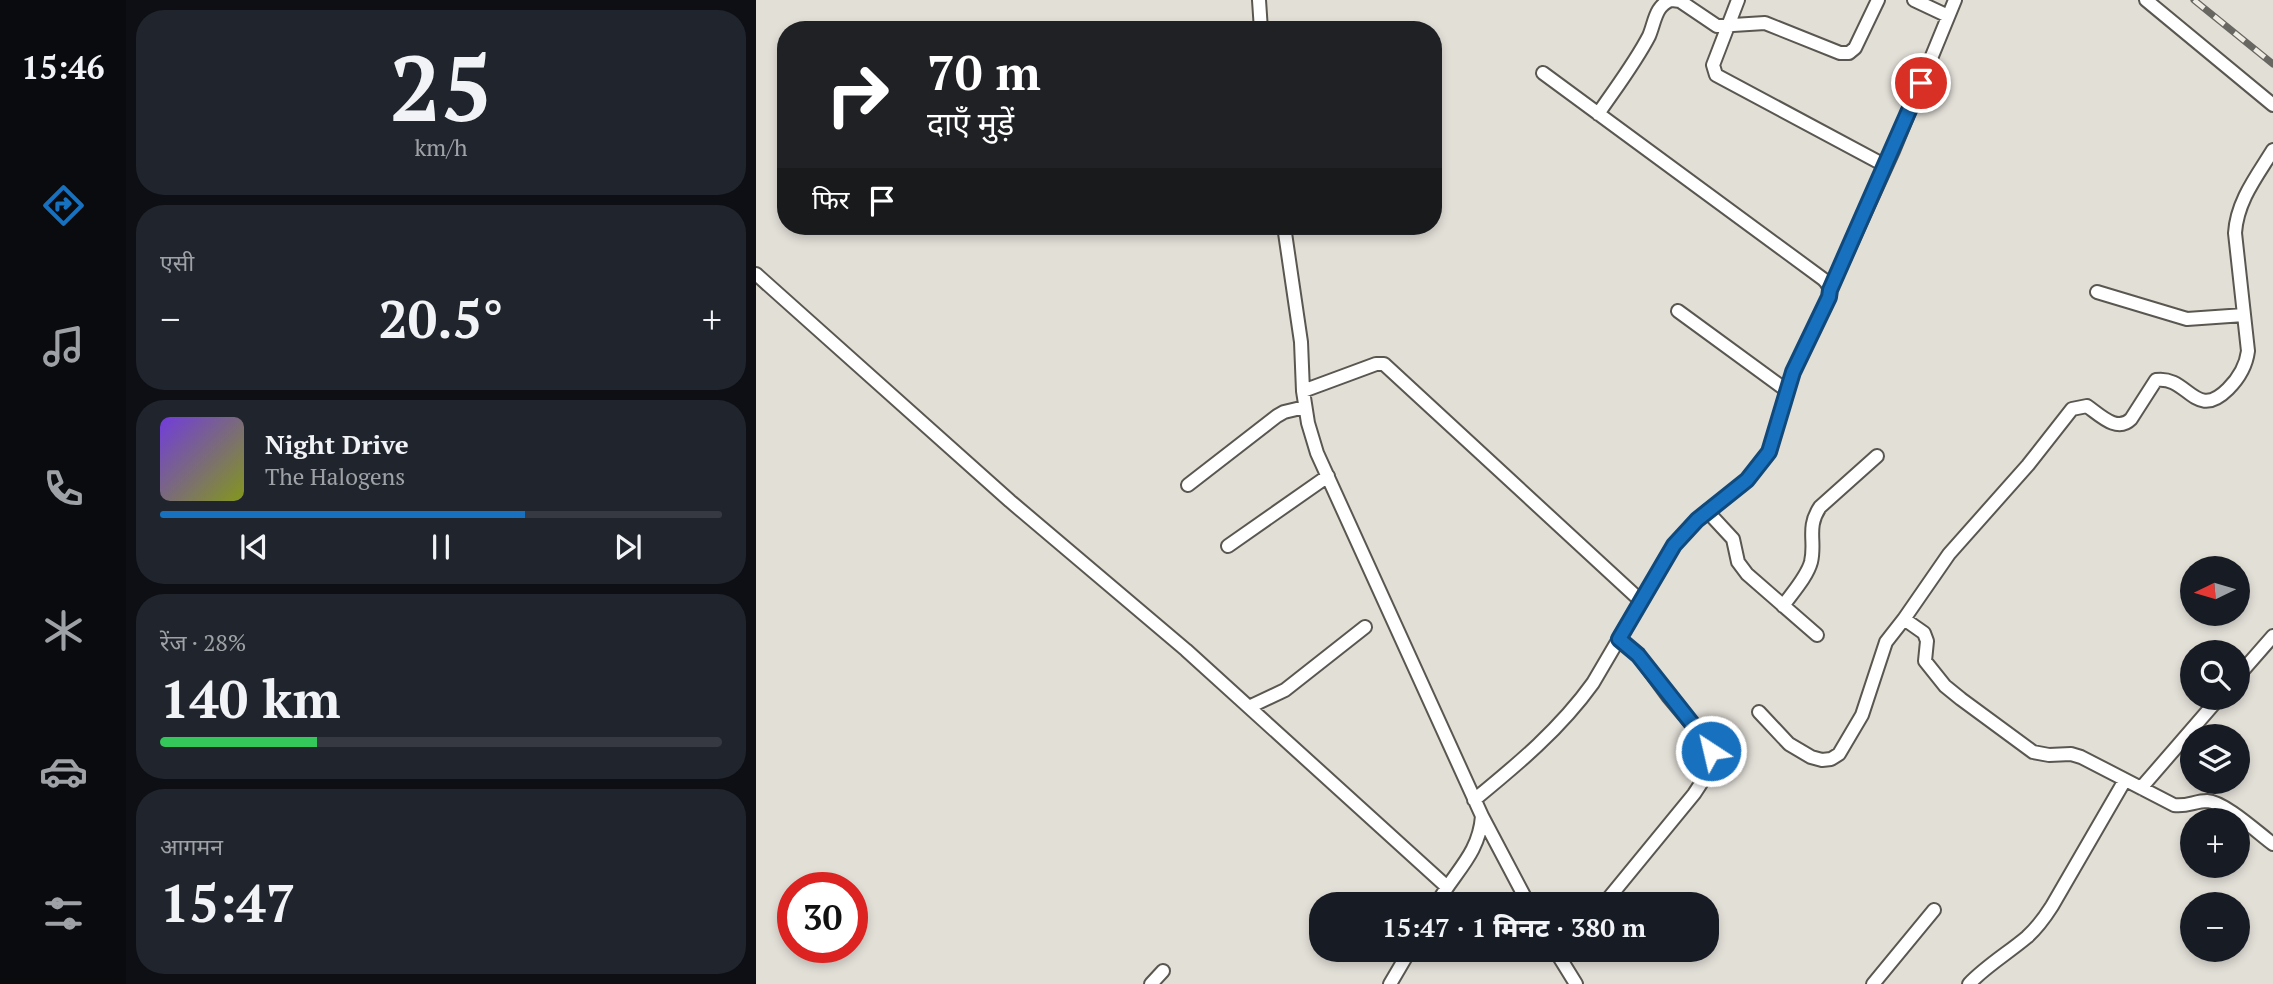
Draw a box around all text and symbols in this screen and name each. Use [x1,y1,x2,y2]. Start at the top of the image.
text: 25 [390,26,492,147]
text: 70 m [927,39,1041,104]
text: 15:46 [21,46,105,88]
icon: right [812,49,903,140]
pin [1891,53,1951,113]
icon: arrive [1902,64,1940,102]
text: दाएँ मुड़ें [927,102,1014,144]
text: km/h [414,132,468,163]
icon: directions [39,181,88,230]
text: फिर [812,182,849,216]
icon: arrive [863,182,901,220]
text: एसी [160,247,194,278]
text: 20.5° [378,284,504,353]
text: − [160,294,180,344]
text: + [702,294,722,344]
icon: music [39,322,88,371]
text: Night Drive [265,427,409,461]
text: The Halogens [265,461,405,492]
icon: phone [39,464,88,513]
icon: previous [235,528,273,566]
icon: pause [422,528,460,566]
icon: next [609,528,647,566]
north arrow [2180,556,2250,626]
map controls [2180,556,2250,962]
icon: climate [39,606,88,655]
text: रेंज · 28% [160,627,246,658]
button: search [2180,640,2250,710]
text: 140 km [160,664,341,733]
position arrow [1674,714,1748,788]
button: layers [2180,724,2250,794]
icon: car [39,747,88,796]
button: + [2180,808,2250,878]
text: आगमन [160,831,223,862]
text: 15:47 [160,868,295,937]
speed limit sign: 30 [777,872,868,963]
icon: filters [39,889,88,938]
button: − [2180,892,2250,962]
text: 15:47 · 1 मिनट · 380 m [1382,910,1646,944]

